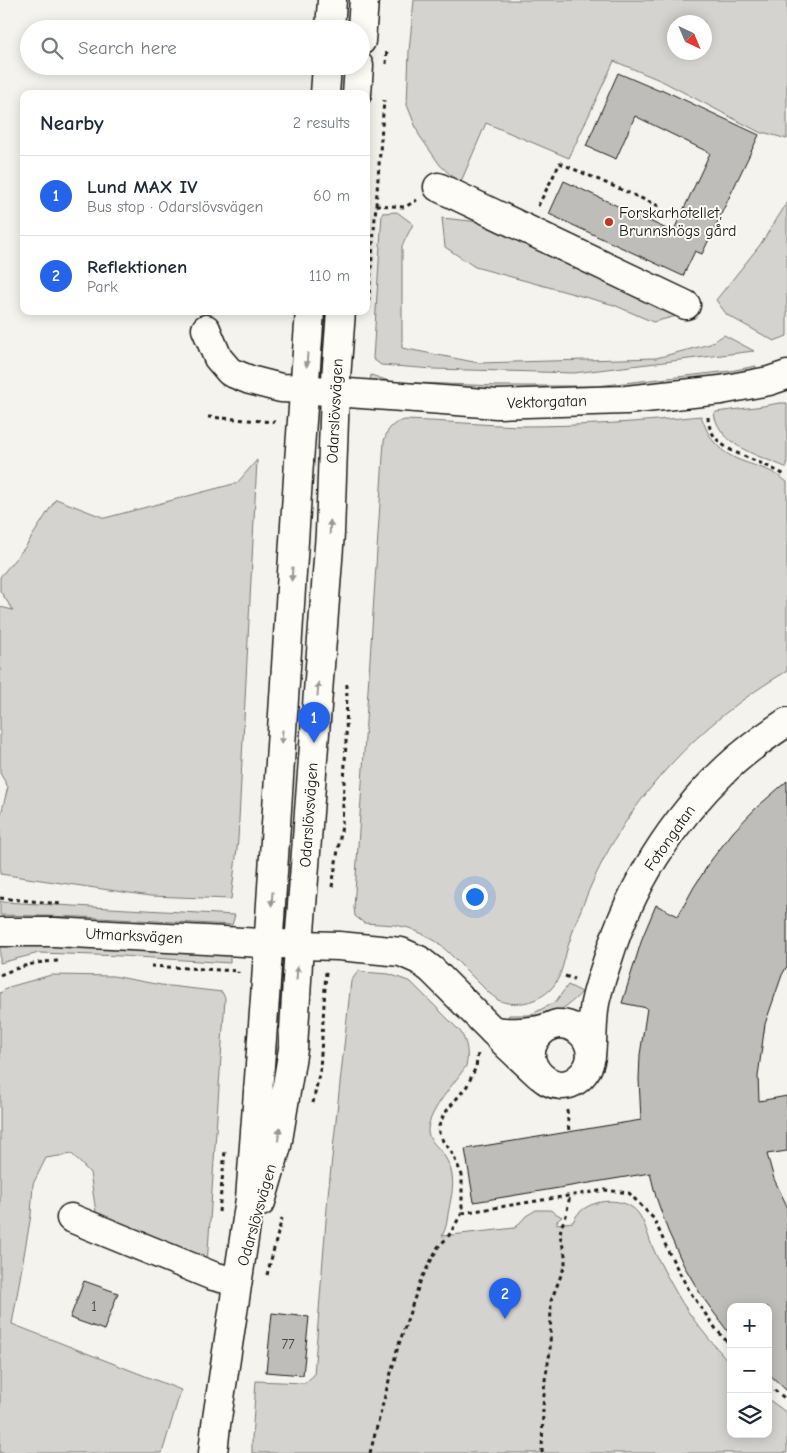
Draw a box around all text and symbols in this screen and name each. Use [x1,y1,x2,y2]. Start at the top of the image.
north arrow [667,15,712,60]
search box [20,20,370,75]
icon: search [38,34,66,62]
text: Search here [78,37,177,59]
text: Nearby [40,111,104,135]
text: 2 results [293,114,350,132]
text: Lund MAX IV [87,176,198,198]
text: 1 [53,187,59,205]
text: 60 m [313,187,350,205]
text: Bus stop · Odarslövsvägen [87,198,263,216]
place label: Forskarhotellet, Brunnshögs gård [619,204,736,240]
marker: Forskarhotellet, Brunnshögs gård [603,216,615,228]
text: Reflektionen [87,256,187,278]
text: 2 [52,267,60,285]
text: 110 m [309,267,350,285]
text: Park [87,278,118,296]
one-way arrow [302,352,310,368]
street label: Odarslövsvägen [323,358,347,464]
street label: Vektorgatan [507,392,587,412]
one-way arrow [327,519,335,535]
one-way arrow [288,567,296,583]
one-way arrow [315,681,323,697]
pin: 1 [298,702,330,743]
one-way arrow [278,729,286,745]
street label: Odarslövsvägen [296,762,322,868]
street label: Fotongatan [641,802,699,874]
your location [462,884,488,910]
one-way arrow [267,891,275,907]
street label: Utmarksvägen [85,924,183,948]
one-way arrow [294,965,302,981]
one-way arrow [275,1126,283,1142]
street label: Odarslövsvägen [234,1162,280,1268]
pin: 2 [489,1278,521,1319]
house number: 1 [91,1298,97,1315]
map controls [727,1303,772,1438]
button: + [727,1303,772,1348]
house number: 77 [281,1336,295,1353]
button: − [727,1348,772,1393]
button: layers [727,1393,772,1438]

